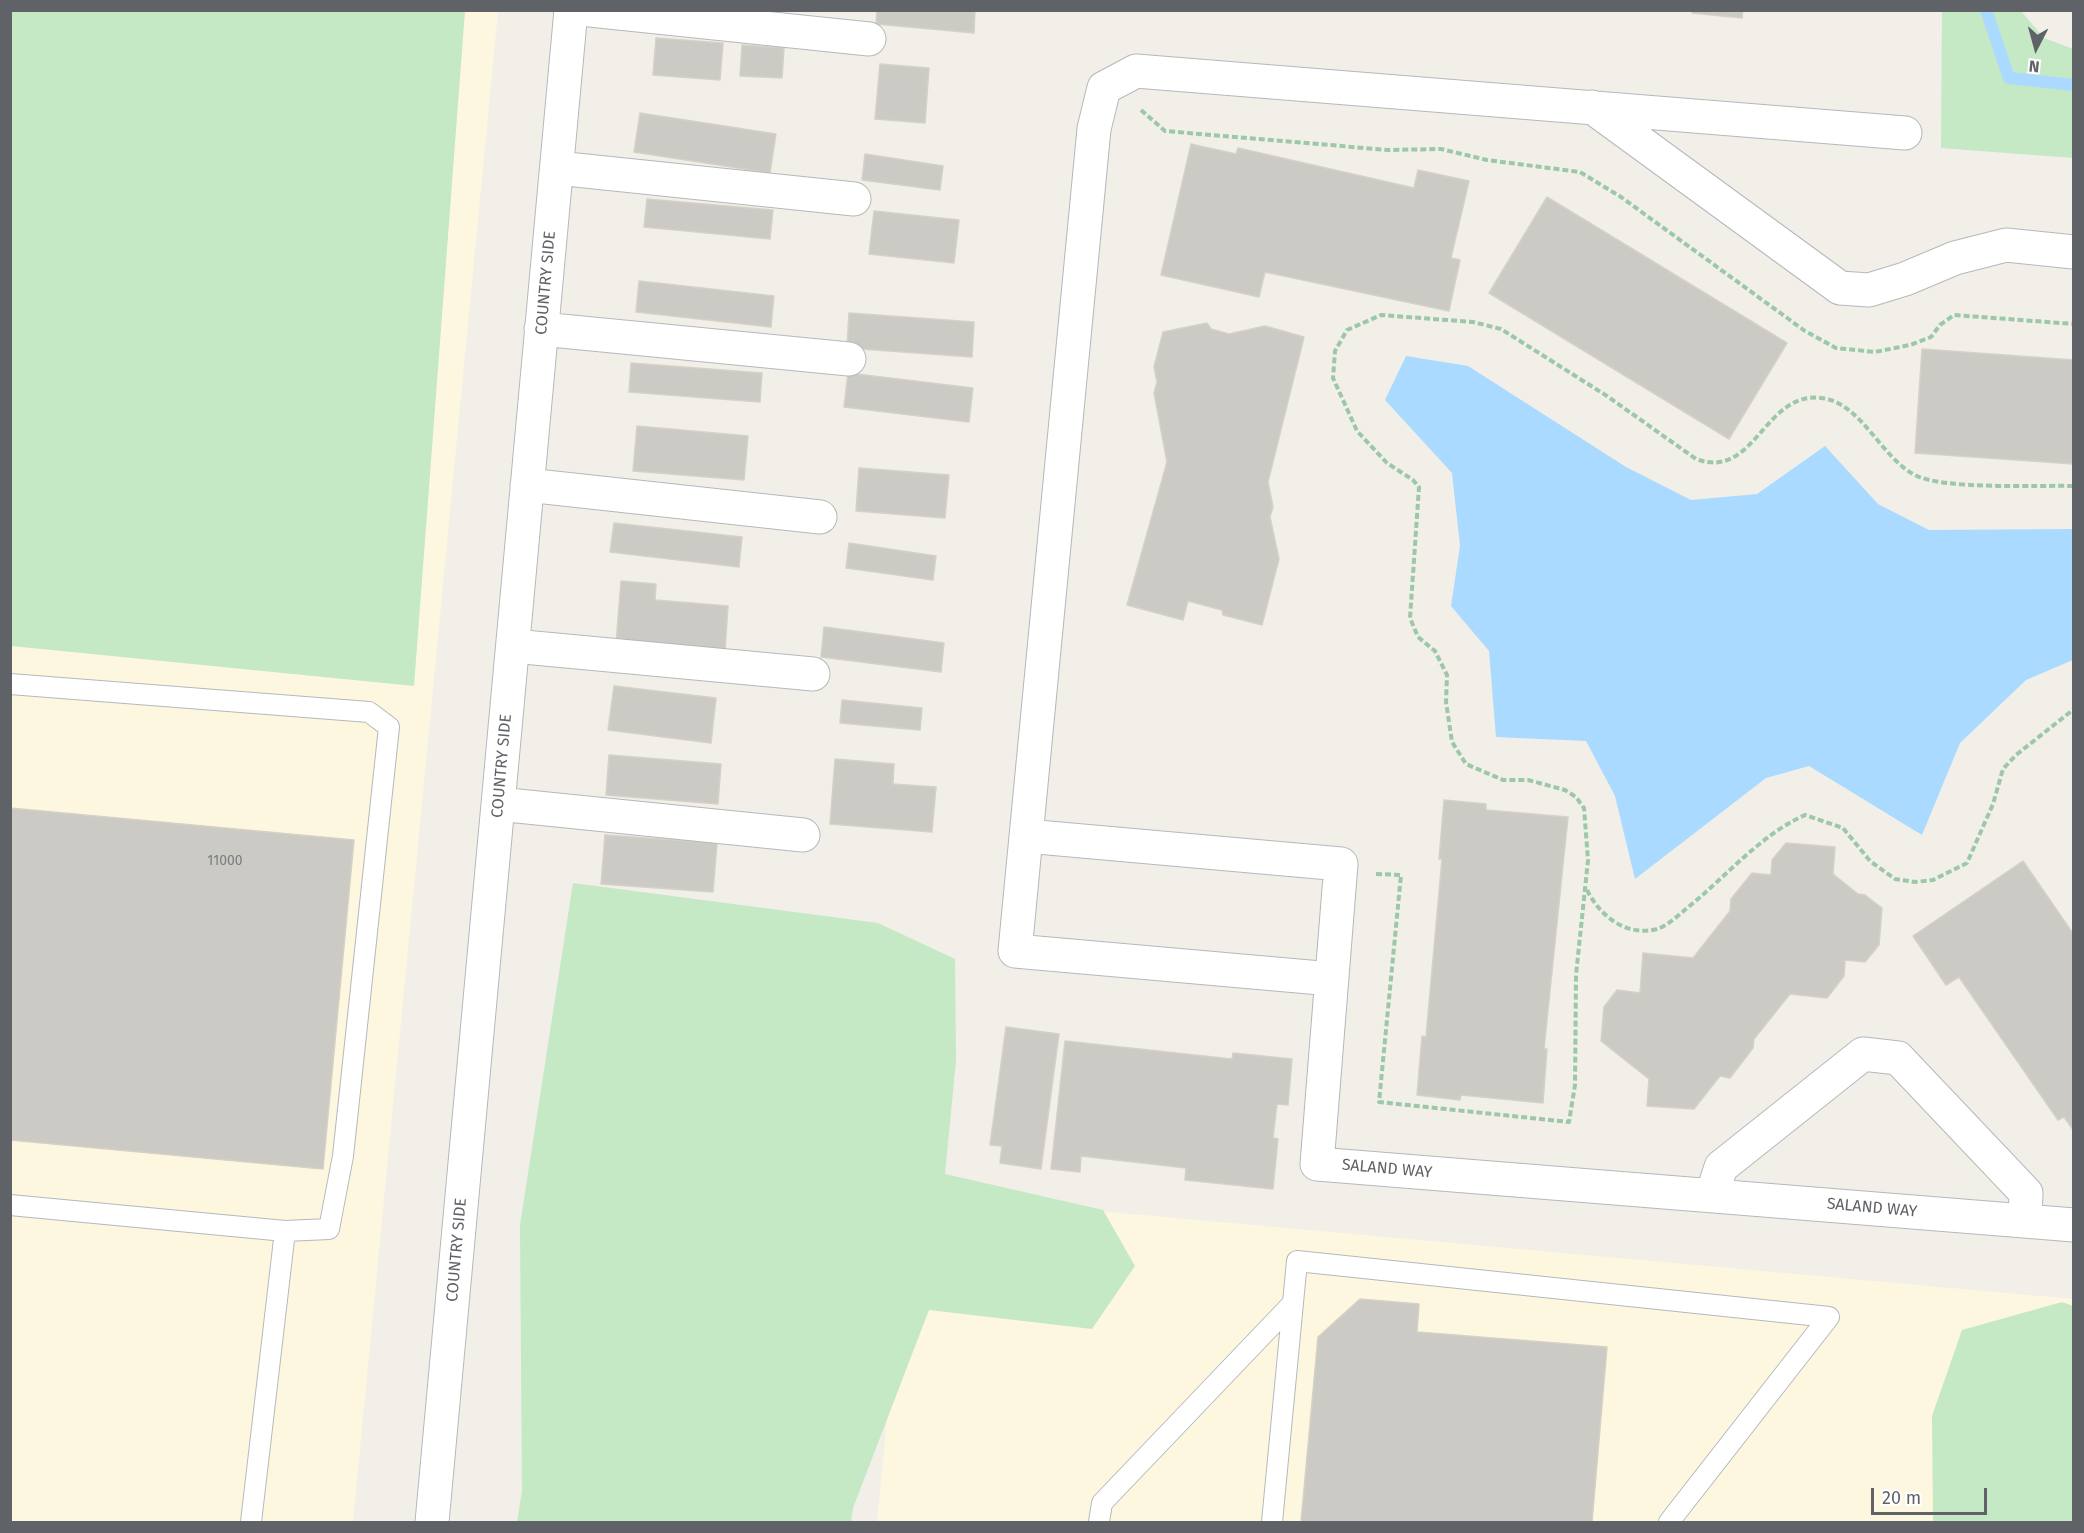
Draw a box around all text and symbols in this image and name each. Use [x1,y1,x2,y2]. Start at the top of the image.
north arrow [2006,18,2066,78]
text: N [2028,56,2040,76]
street label: COUNTRY SIDE [532,230,560,336]
street label: COUNTRY SIDE [488,713,516,819]
house number: 11000 [207,853,243,869]
street label: SALAND WAY [1341,1155,1433,1183]
street label: SALAND WAY [1826,1194,1918,1222]
street label: COUNTRY SIDE [443,1197,471,1303]
scale bar [1874,1476,1990,1514]
text: 20 m [1882,1487,1921,1509]

